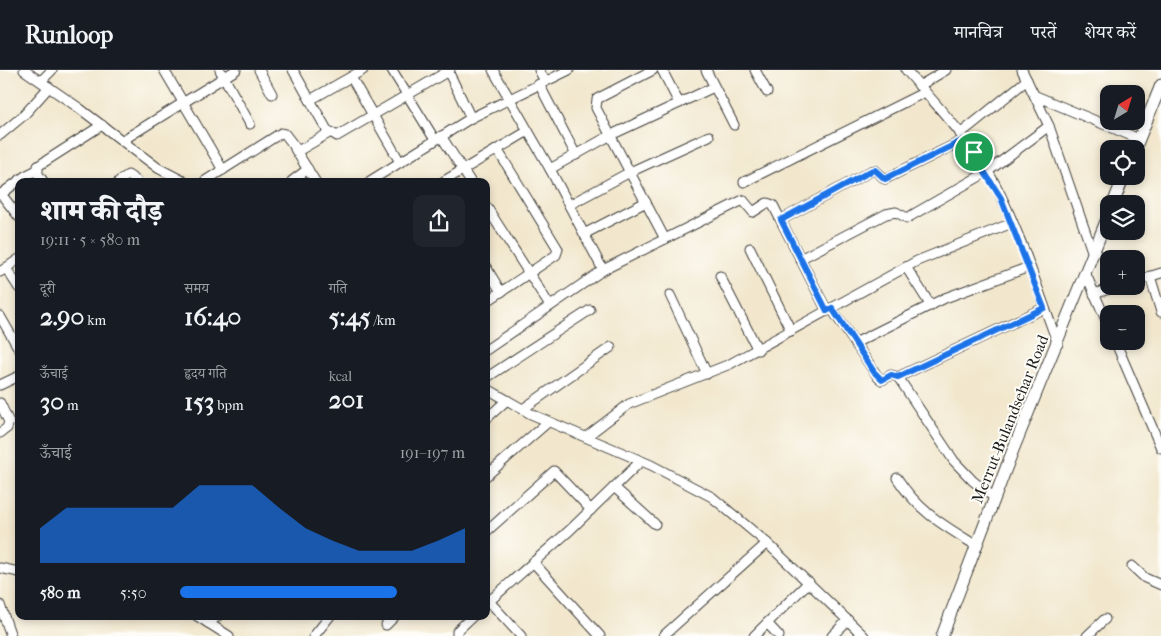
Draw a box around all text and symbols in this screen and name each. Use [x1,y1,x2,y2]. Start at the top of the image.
text: Runloop [25,21,113,49]
text: मानचित्र [954,22,1003,43]
text: परतें [1031,22,1056,43]
text: शेयर करें [1084,22,1136,43]
north arrow [1100,85,1145,130]
map controls [1100,85,1145,350]
pin [953,131,995,173]
icon: arrive [960,138,988,166]
button: locate [1100,140,1145,185]
text: शाम की दौड़ [40,194,163,227]
button: share [413,195,465,247]
button: layers [1100,195,1145,240]
text: 19:11 · 5 × 580 m [40,230,140,249]
button: + [1100,250,1145,295]
text: दूरी [40,280,55,297]
text: समय [184,280,209,297]
text: गति [329,280,347,297]
text: 2.90 [40,302,84,331]
text: 16:40 [184,302,241,331]
text: 5:45 [329,302,370,331]
button: − [1100,305,1145,350]
text: km [84,312,106,329]
text: /km [370,312,396,329]
street label: Merrut-Bulandsehar Road [967,332,1053,506]
text: ऊँचाई [40,365,68,382]
text: हृदय गति [184,365,227,382]
text: kcal [329,368,352,385]
text: 201 [329,385,364,414]
text: 30 [40,387,64,416]
text: 153 [184,387,214,416]
text: m [64,397,79,414]
text: bpm [214,397,244,414]
text: ऊँचाई [40,443,72,462]
text: 191–197 m [400,443,465,462]
text: 580 m [40,583,81,602]
text: 5:50 [120,583,146,602]

